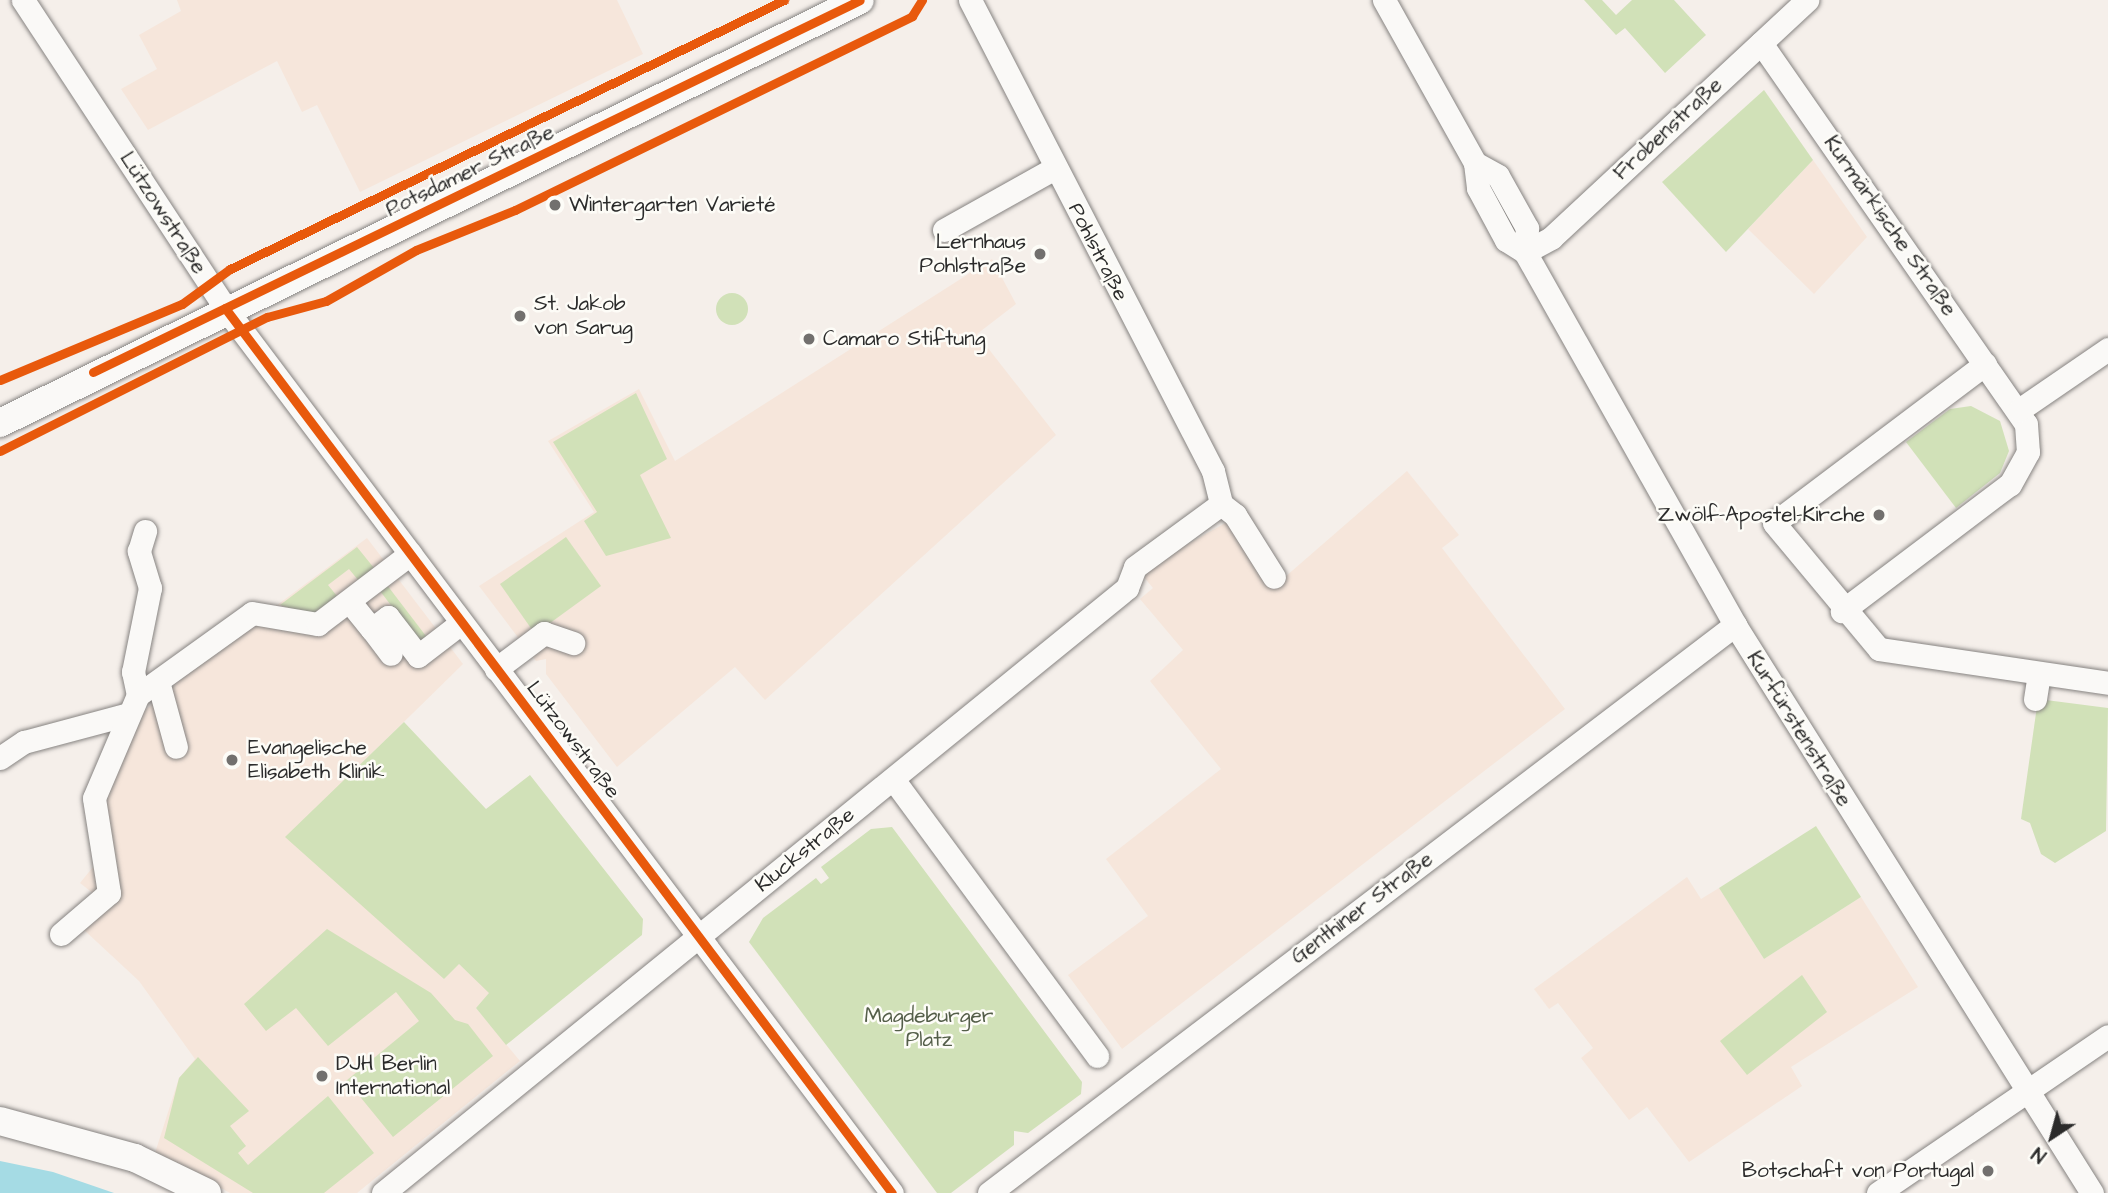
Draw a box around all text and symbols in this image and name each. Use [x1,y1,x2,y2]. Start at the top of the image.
street label: Frobenstraße [1609,72,1727,186]
street label: Potsdamer Straße [382,119,558,223]
street label: Kurmärkische Straße [1818,131,1962,321]
street label: Lützowstraße [114,147,212,279]
place label: Wintergarten Varieté [569,192,776,218]
marker: Wintergarten Varieté [547,197,563,213]
street label: Pohlstraße [1063,199,1133,305]
place label: Lernhaus Pohlstraße [920,229,1026,279]
marker: Lernhaus Pohlstraße [1032,246,1048,262]
place label: St. Jakob von Sarug [534,291,633,341]
marker: St. Jakob von Sarug [512,308,528,324]
place label: Camaro Stiftung [823,326,986,352]
marker: Camaro Stiftung [801,331,817,347]
place label: Zwölf-Apostel-Kirche [1658,502,1865,528]
marker: Zwölf-Apostel-Kirche [1871,507,1887,523]
street label: Kurfürstenstraße [1741,647,1857,811]
street label: Lützowstraße [521,676,625,804]
place label: Evangelische Elisabeth Klinik [248,735,384,785]
marker: Evangelische Elisabeth Klinik [222,750,242,770]
street label: Kluckstraße [750,802,860,898]
street label: Genthiner Straße [1286,847,1438,969]
park label: Magdeburger Platz [865,1003,993,1053]
place label: DJH Berlin International [336,1051,450,1101]
marker: DJH Berlin International [314,1068,330,1084]
north arrow [2017,1102,2087,1172]
text: N [2027,1140,2052,1169]
place label: Botschaft von Portugal [1742,1158,1974,1184]
marker: Botschaft von Portugal [1980,1163,1996,1179]

